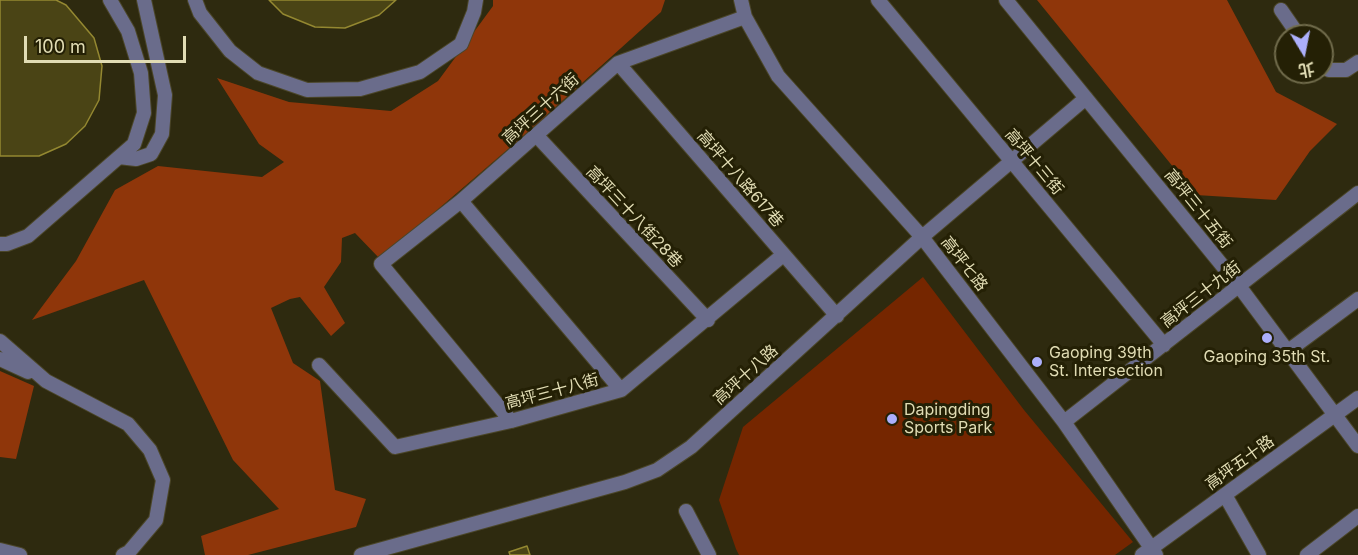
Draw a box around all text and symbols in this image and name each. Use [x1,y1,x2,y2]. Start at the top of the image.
scale bar [27,24,189,62]
north arrow [1274,24,1334,84]
text: 100 m [35,36,86,57]
text: 北 [1297,59,1316,81]
street label: 高坪三十六街 [499,70,583,148]
street label: 高坪十三街 [1001,125,1067,199]
street label: 高坪十八路617巷 [693,127,787,231]
street label: 高坪三十八街28巷 [582,162,686,272]
street label: 高坪三十五街 [1160,166,1236,252]
street label: 高坪七路 [937,233,991,295]
street label: 高坪三十九街 [1157,258,1245,332]
marker: Gaoping 35th St. [1260,331,1274,345]
street label: 高坪十八路 [710,341,782,409]
place label: Gaoping 39th St. Intersection [1049,343,1163,381]
place label: Gaoping 35th St. [1204,347,1330,367]
marker: Gaoping 39th St. Intersection [1030,355,1044,369]
street label: 高坪三十八街 [503,370,601,414]
place label: Dapingding Sports Park [904,400,992,438]
marker: Dapingding Sports Park [885,412,899,426]
street label: 高坪五十路 [1202,432,1278,494]

